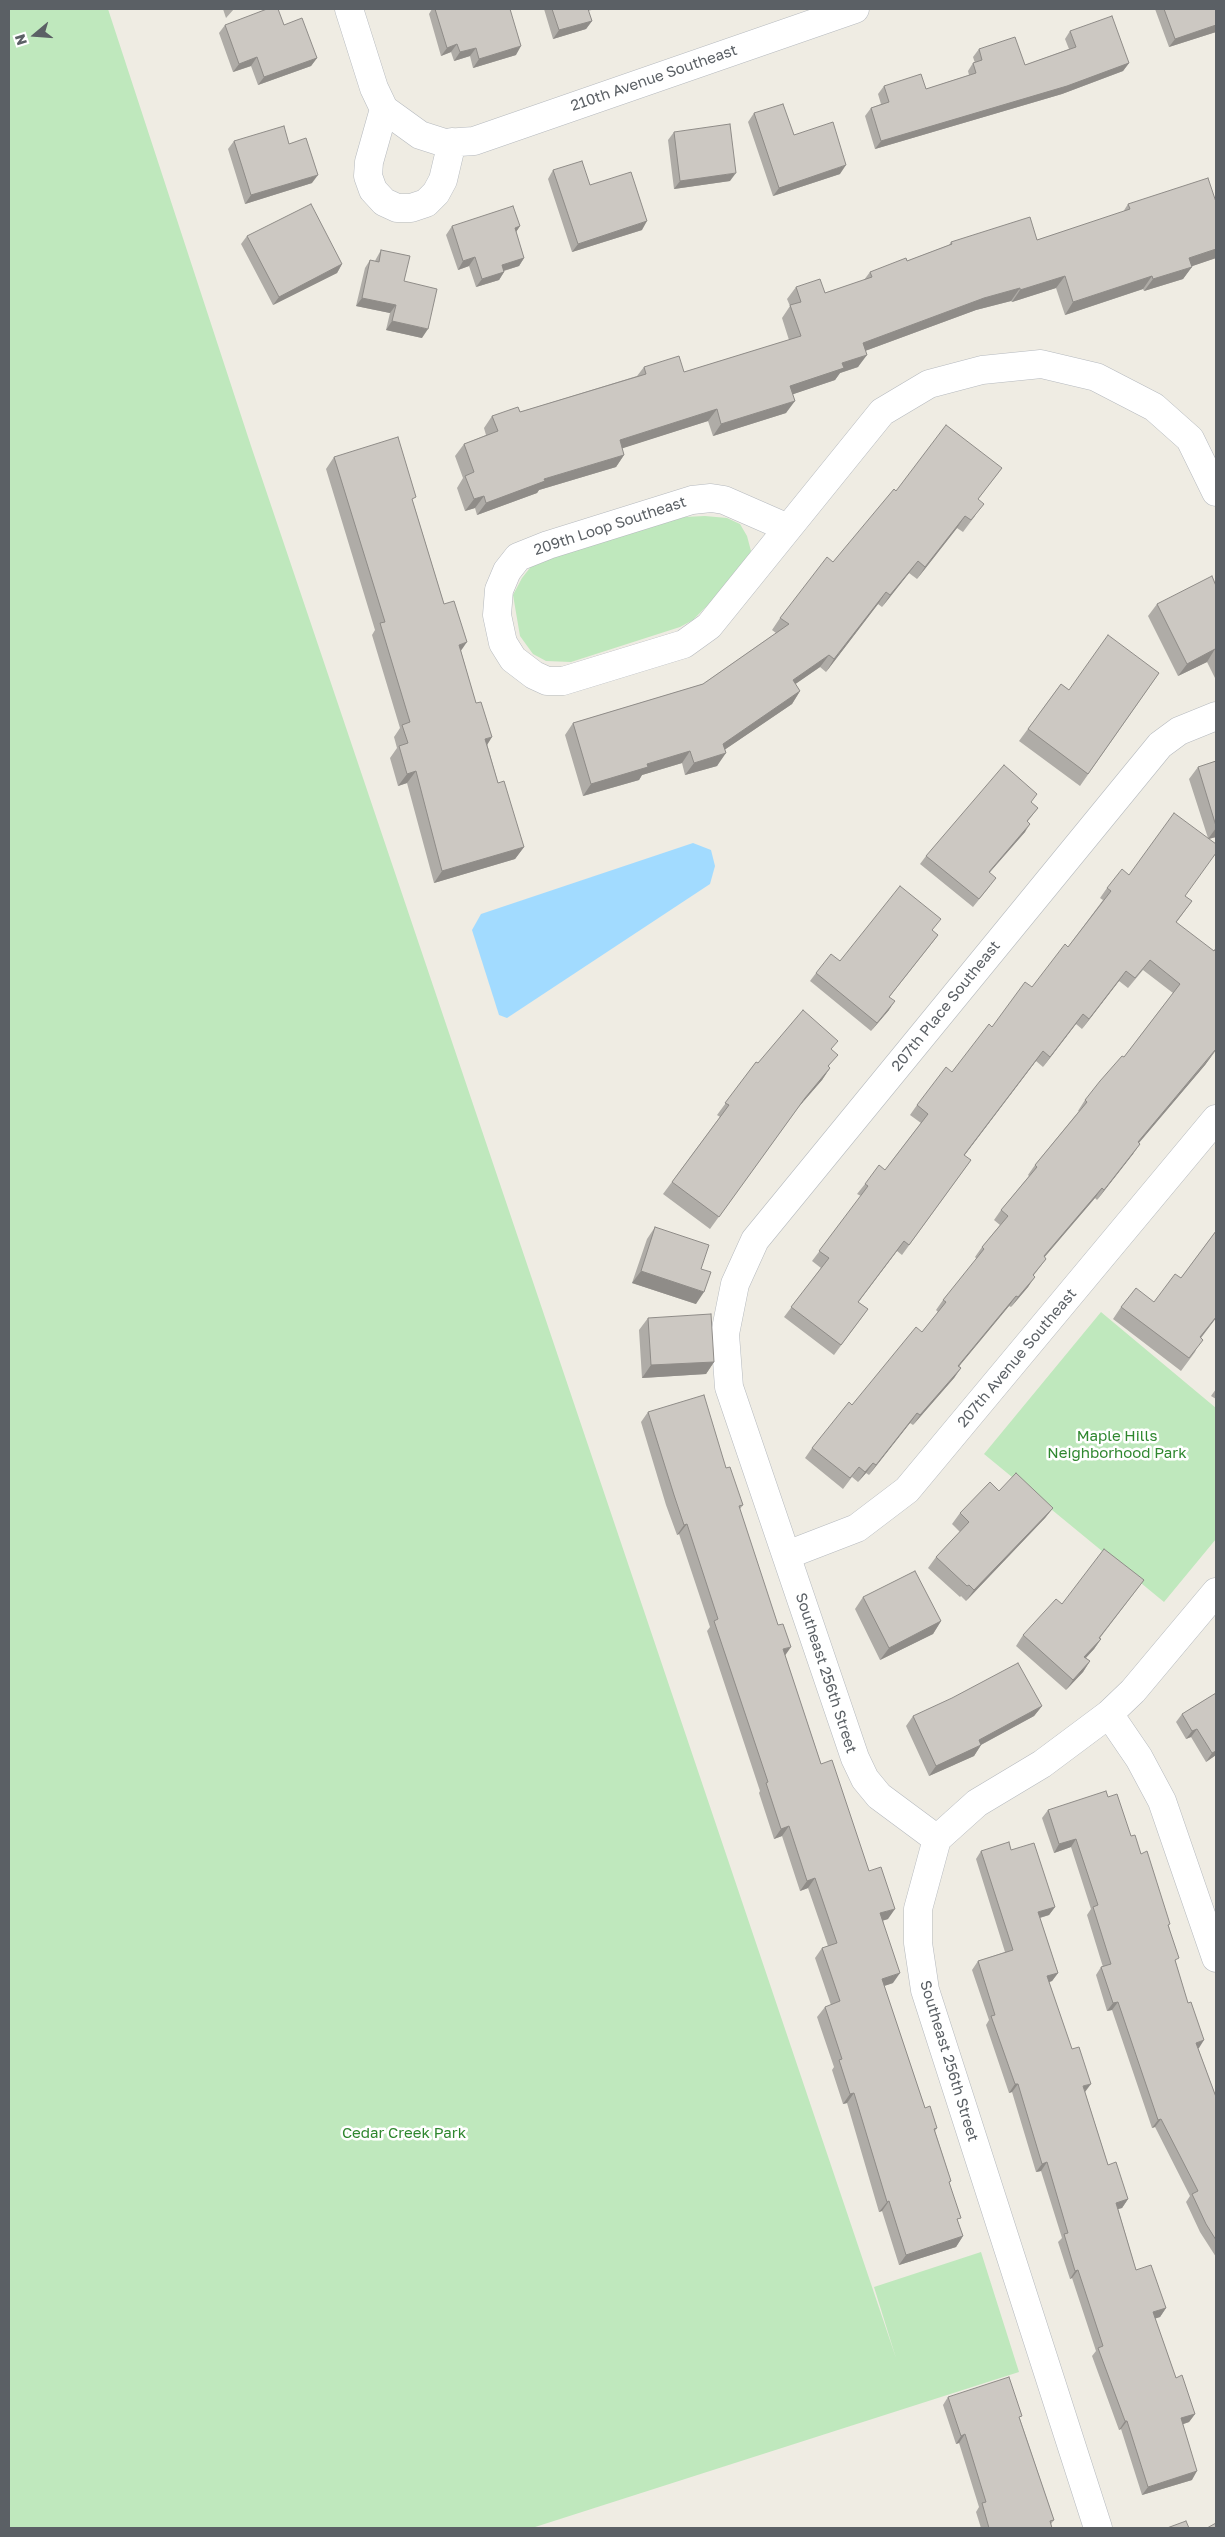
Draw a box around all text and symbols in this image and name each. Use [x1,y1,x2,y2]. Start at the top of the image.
north arrow [10,10,60,60]
text: N [11,32,30,47]
street label: 210th Avenue Southeast [568,41,740,115]
street label: 209th Loop Southeast [531,493,689,559]
street label: 207th Place Southeast [888,937,1004,1075]
street label: 207th Avenue Southeast [954,1285,1080,1431]
park label: Maple Hills Neighborhood Park [1047,1427,1187,1462]
street label: Southeast 256th Street [792,1591,860,1755]
street label: Southeast 256th Street [916,1978,982,2144]
park label: Cedar Creek Park [342,2124,466,2142]

